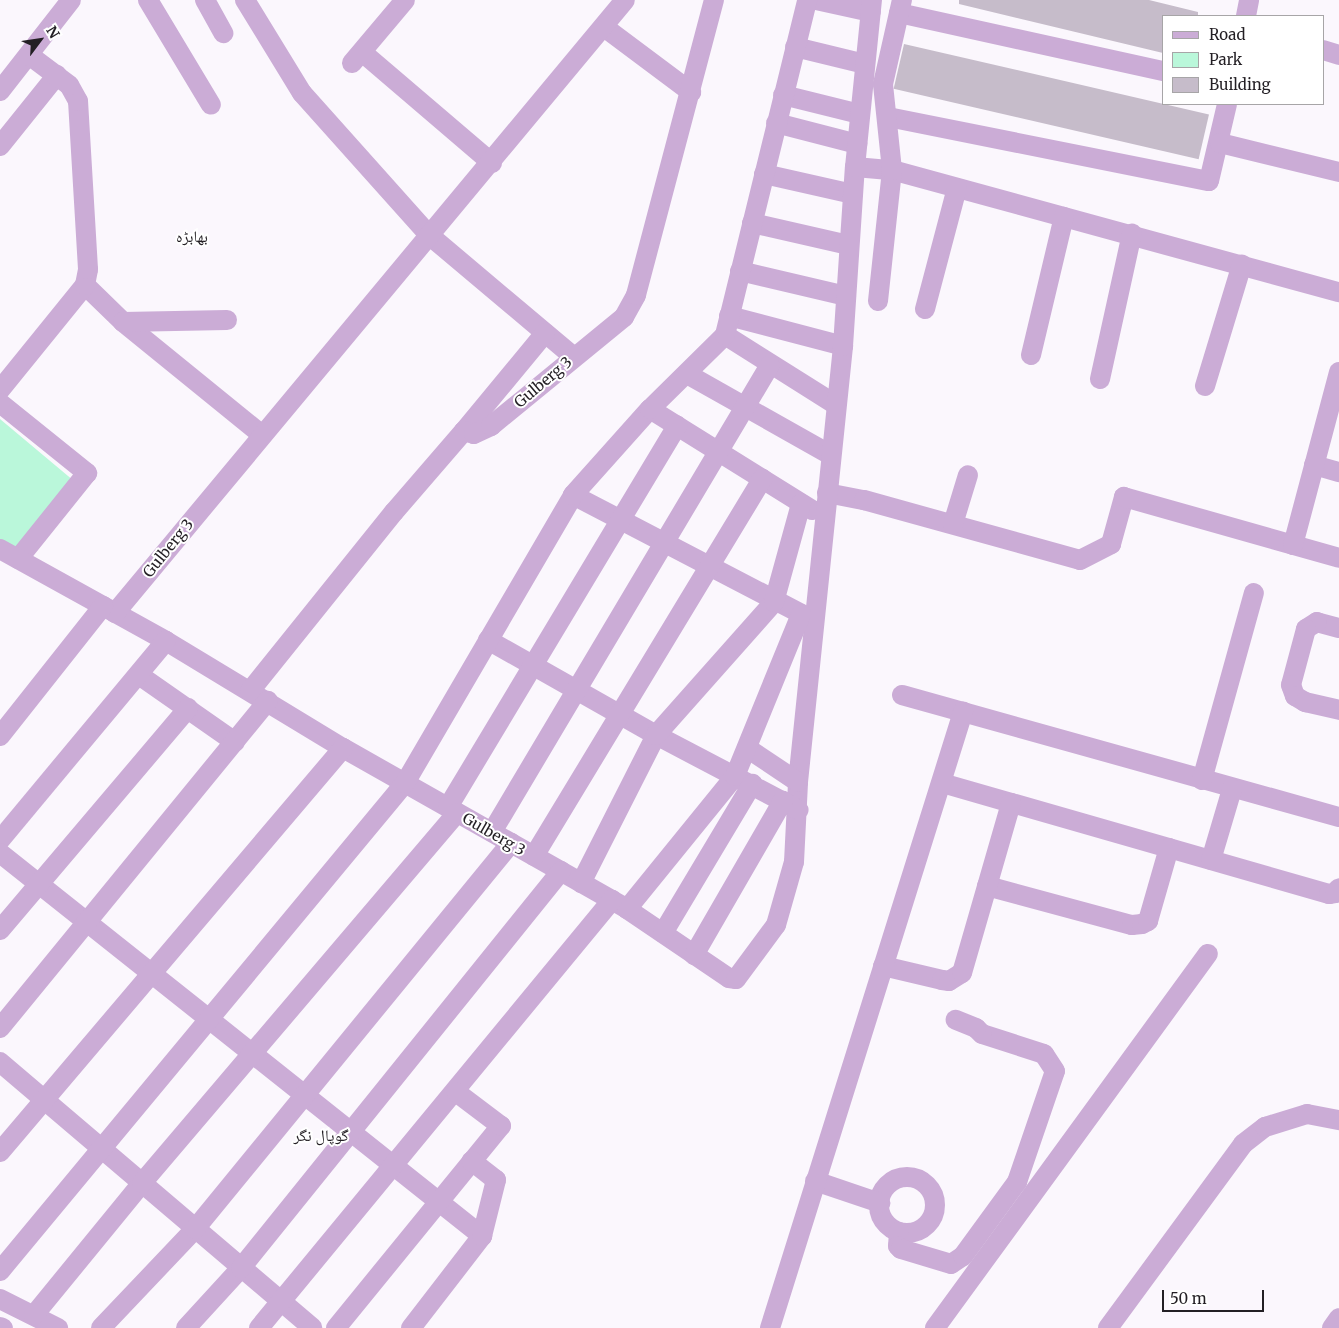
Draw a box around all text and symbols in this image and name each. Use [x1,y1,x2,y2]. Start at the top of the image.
north arrow [15,15,65,65]
legend [1162,15,1324,105]
text: N [42,23,63,42]
text: Road [1209,25,1245,44]
text: Park [1209,50,1242,69]
text: Building [1209,75,1271,94]
district label: بھابڑہ [176,226,208,246]
street label: Gulberg 3 [511,353,575,411]
street label: Gulberg 3 [139,515,197,581]
street label: Gulberg 3 [459,809,529,859]
district label: گوپال نگر [293,1125,349,1145]
scale bar [1164,1280,1266,1312]
text: 50 m [1170,1289,1207,1308]

